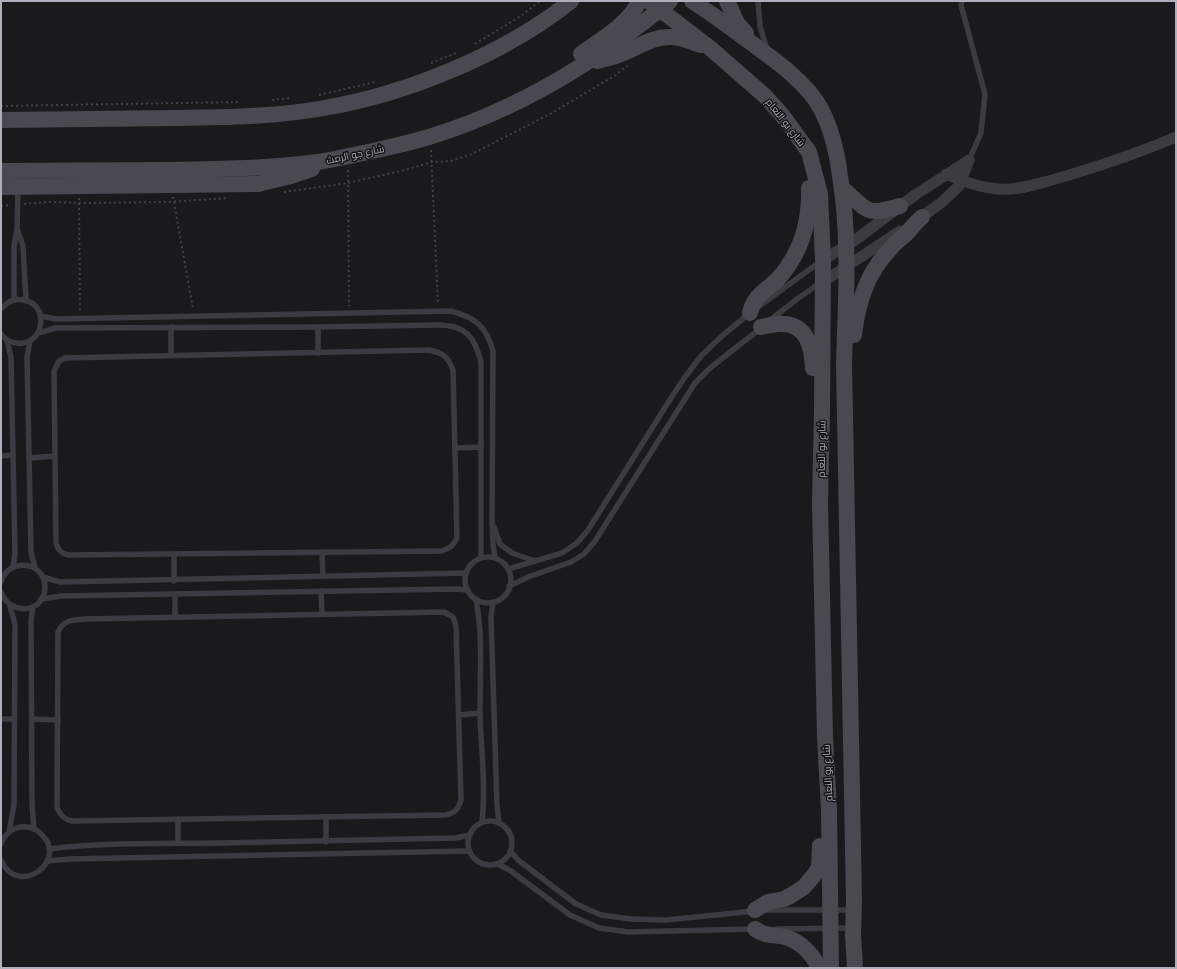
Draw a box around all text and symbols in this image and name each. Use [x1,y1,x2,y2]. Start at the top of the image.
street label: شارع بو النعام [762,96,808,149]
street label: شارع جو الرمث [325,142,385,167]
street label: شارع بو النعام [815,420,829,478]
street label: شارع بو النعام [820,744,836,802]

